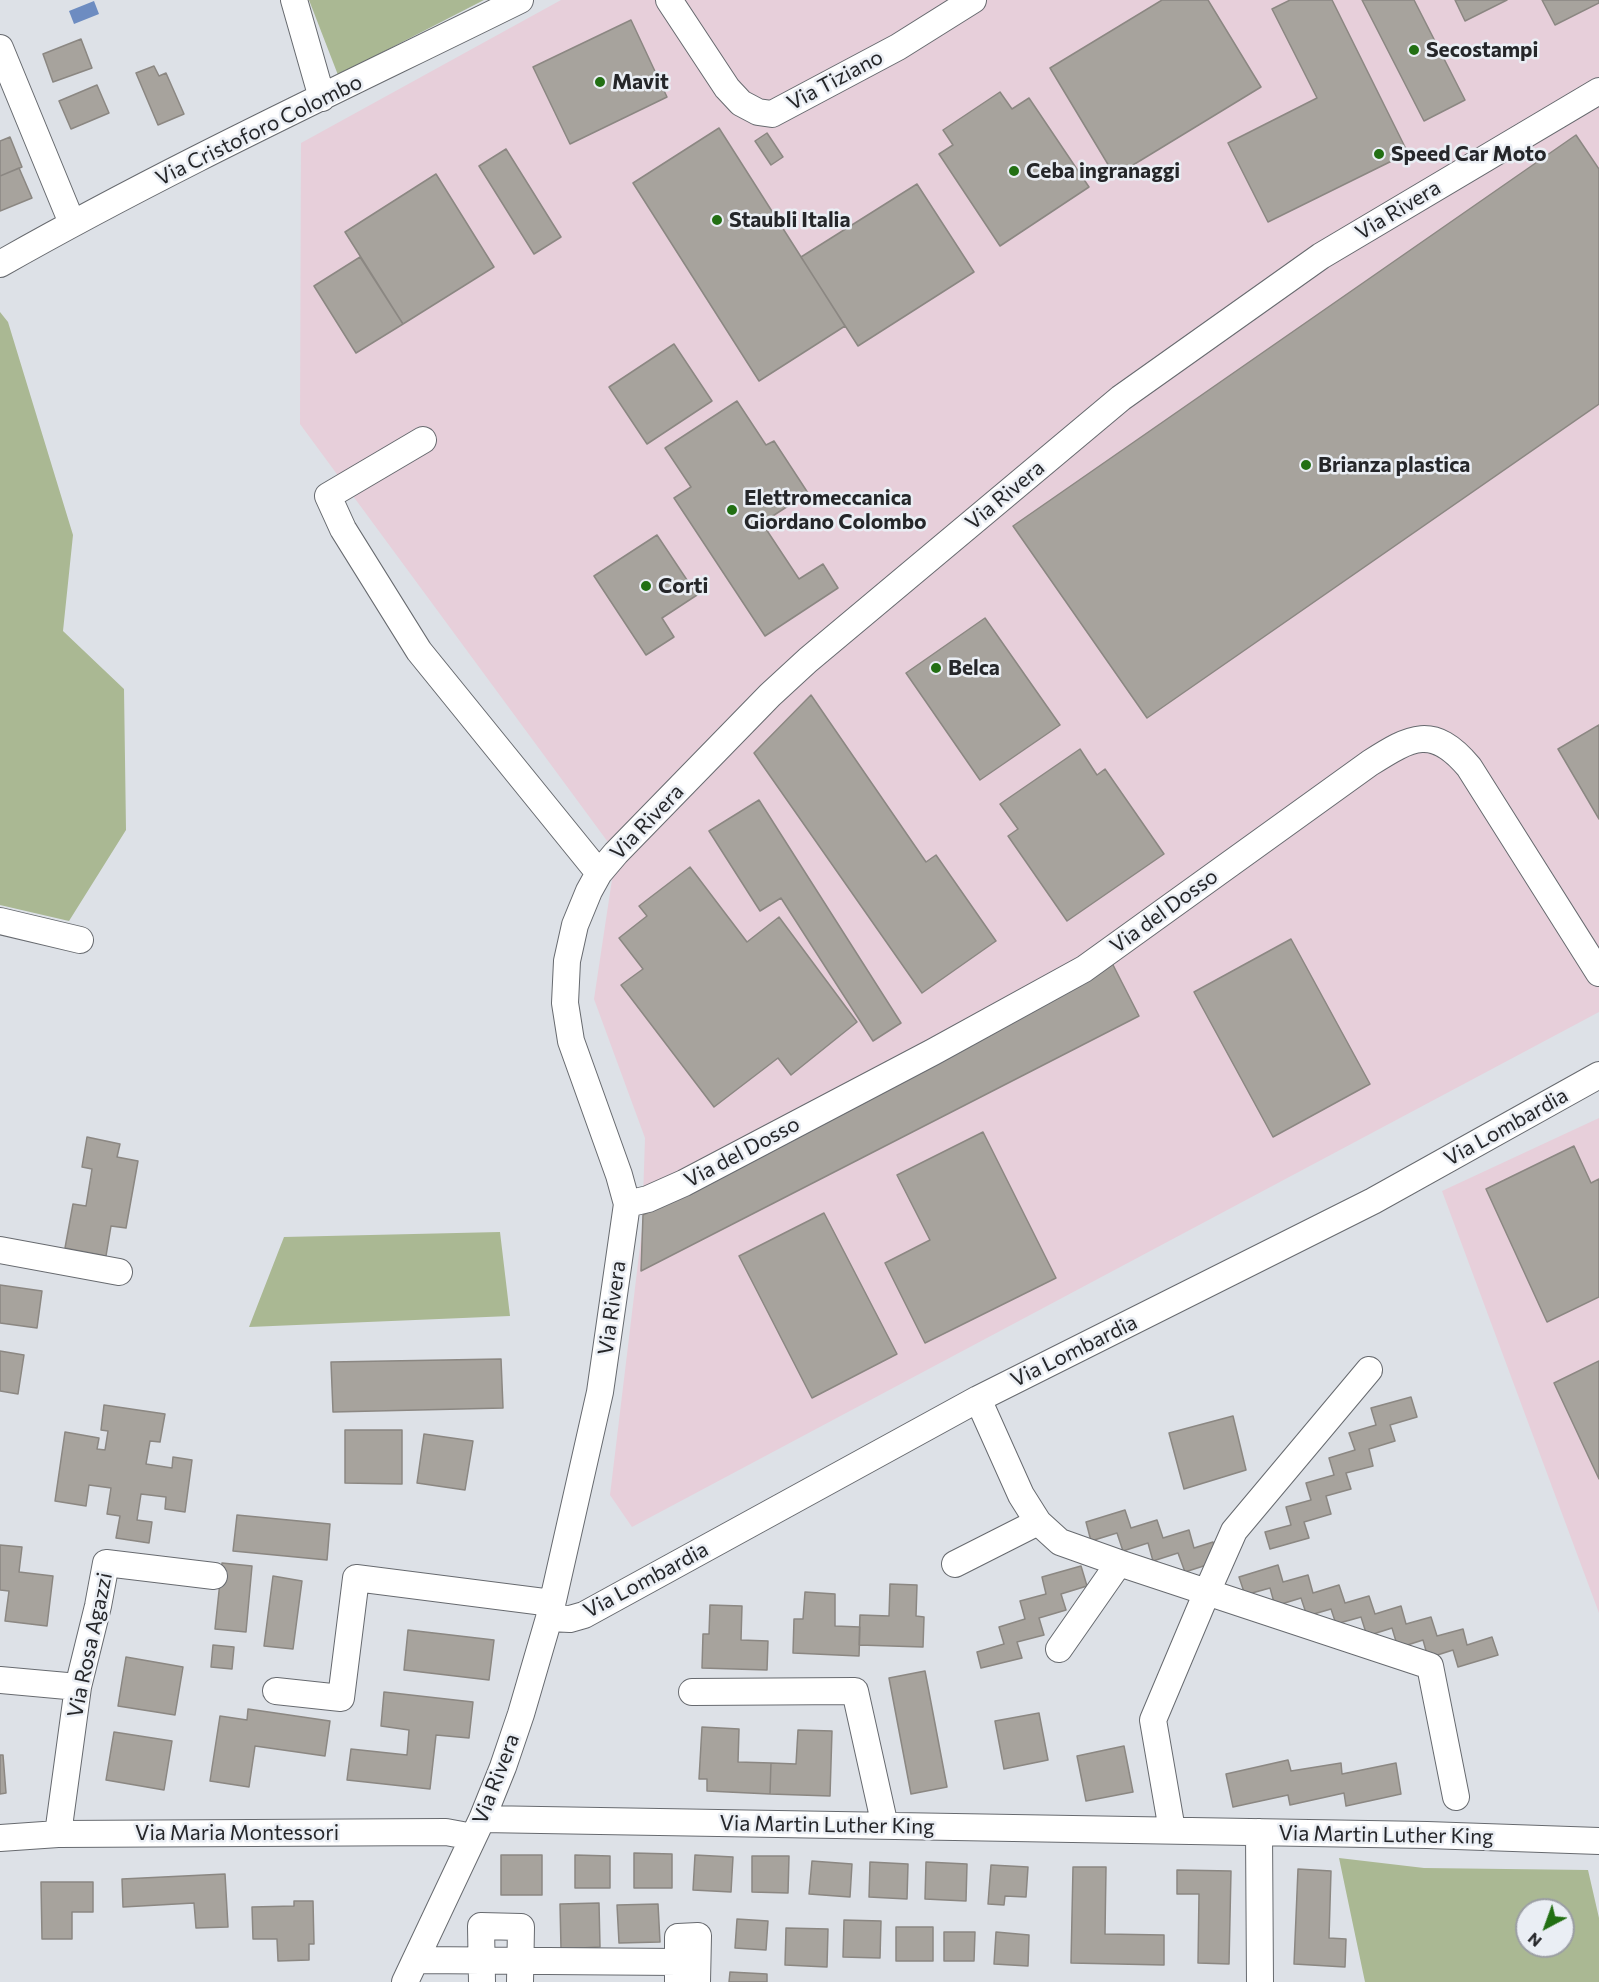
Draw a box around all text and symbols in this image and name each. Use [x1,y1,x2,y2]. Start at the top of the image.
place label: Secostampi [1426,37,1538,63]
marker: Secostampi [1407,43,1421,57]
street label: Via Tiziano [783,44,887,116]
street label: Via Cristoforo Colombo [152,69,366,191]
place label: Mavit [612,69,669,95]
marker: Mavit [593,75,607,89]
place label: Speed Car Moto [1391,141,1546,167]
marker: Speed Car Moto [1372,147,1386,161]
place label: Ceba ingranaggi [1026,158,1180,184]
marker: Ceba ingranaggi [1007,164,1021,178]
street label: Via Rivera [1351,175,1445,245]
place label: Staubli Italia [729,207,851,233]
marker: Staubli Italia [710,213,724,227]
place label: Brianza plastica [1318,452,1470,478]
street label: Via Rivera [961,455,1049,535]
marker: Brianza plastica [1299,458,1313,472]
place label: Elettromeccanica Giordano Colombo [744,485,927,535]
marker: Elettromeccanica Giordano Colombo [725,503,739,517]
place label: Corti [658,573,708,599]
marker: Corti [639,579,653,593]
place label: Belca [948,655,1000,681]
marker: Belca [929,661,943,675]
street label: Via Rivera [605,779,689,865]
street label: Via del Dosso [1105,864,1223,958]
street label: Via Lombardia [1440,1083,1572,1171]
street label: Via del Dosso [680,1111,804,1193]
street label: Via Rivera [593,1259,631,1357]
street label: Via Lombardia [1007,1310,1141,1392]
street label: Via Lombardia [579,1537,713,1623]
street label: Via Rosa Agazzi [62,1570,118,1720]
street label: Via Rivera [467,1730,525,1828]
street label: Via Martin Luther King [719,1811,935,1839]
street label: Via Maria Montessori [135,1820,339,1846]
street label: Via Martin Luther King [1278,1821,1494,1849]
north arrow [1515,1898,1575,1958]
text: N [1523,1929,1545,1952]

